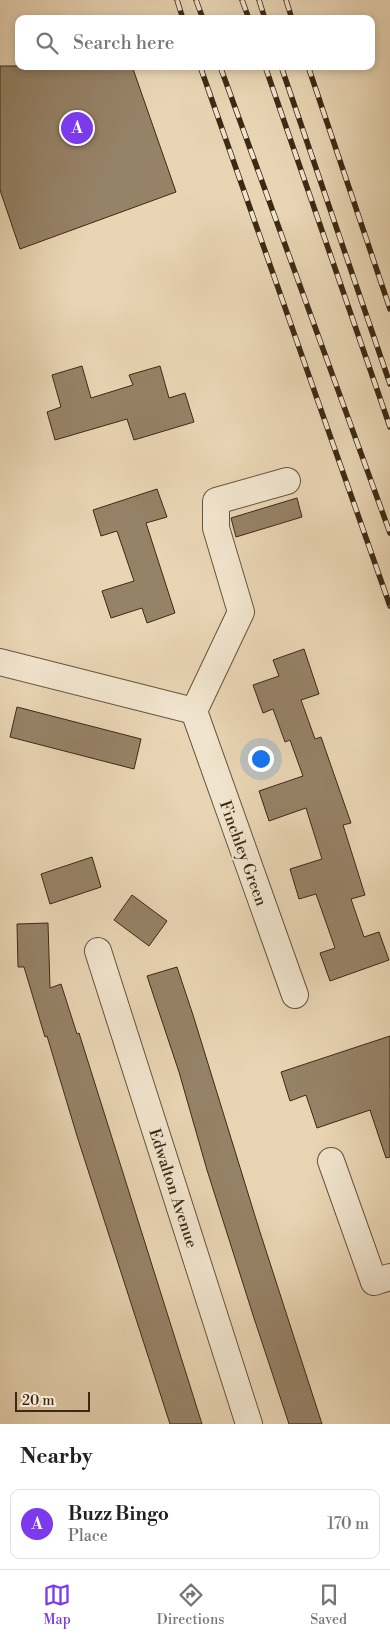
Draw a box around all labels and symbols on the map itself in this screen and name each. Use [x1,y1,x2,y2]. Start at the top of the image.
pin: A [61,109,93,147]
your location [248,746,274,772]
street label: Finchley Green [215,798,272,909]
street label: Edwalton Avenue [144,1126,202,1251]
scale bar [15,1389,90,1412]

